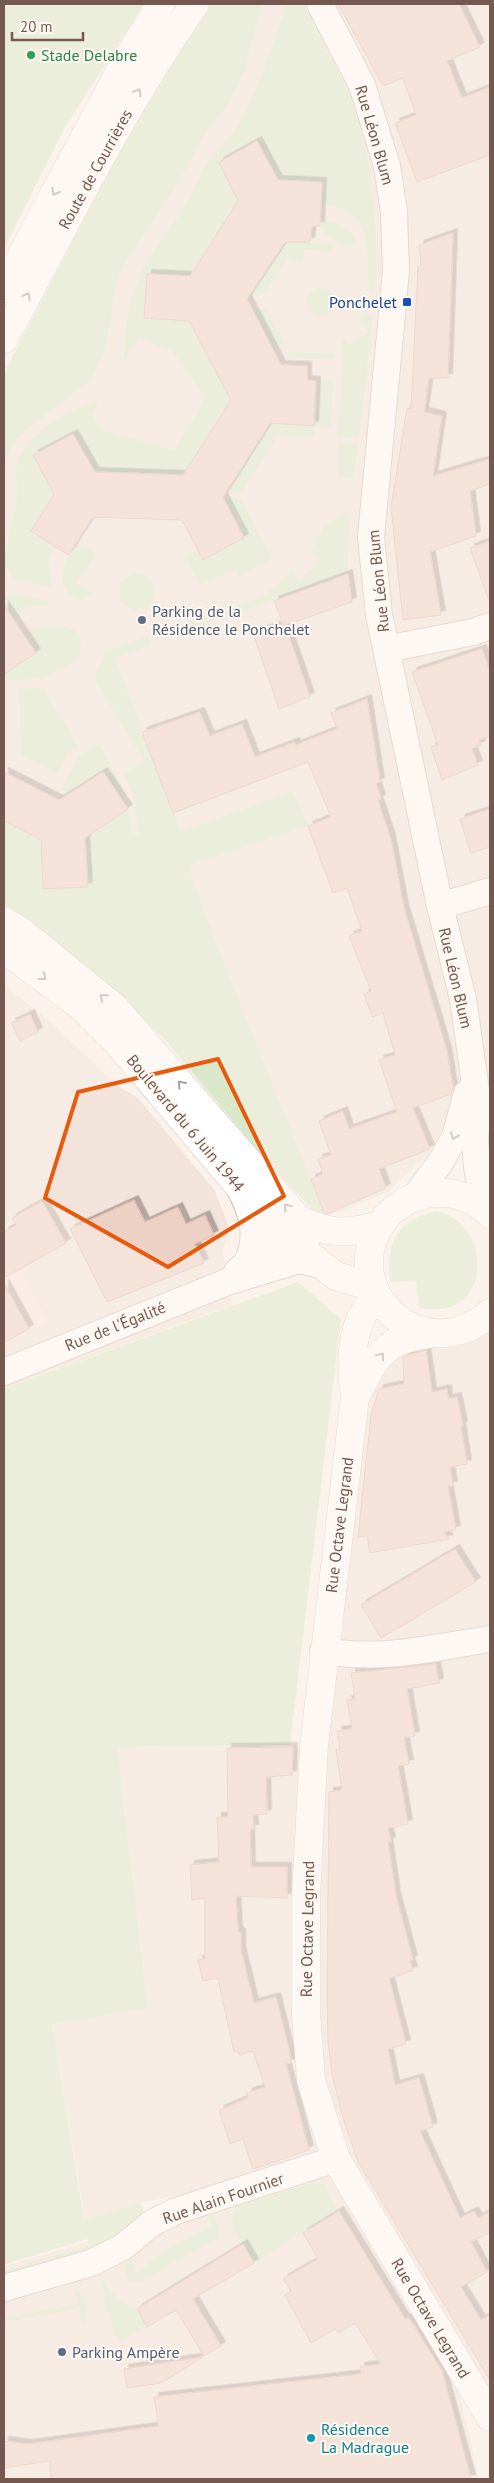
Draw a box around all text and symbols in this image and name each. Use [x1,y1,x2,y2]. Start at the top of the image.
scale bar [12,10,84,42]
text: 20 m [20,17,53,36]
place label: Stade Delabre [41,45,137,65]
marker: Stade Delabre [25,49,37,61]
street label: Rue Léon Blum [351,83,399,187]
one-way arrow [131,89,141,98]
street label: Route de Courrières [54,105,136,232]
one-way arrow [51,187,61,196]
place label: Ponchelet [329,292,398,312]
one-way arrow [21,293,31,302]
marker: Ponchelet [401,296,413,308]
street label: Rue Léon Blum [363,529,393,633]
place label: Parking de la Résidence le Ponchelet [152,601,310,639]
marker: Parking de la Résidence le Ponchelet [136,614,148,626]
street label: Rue Léon Blum [435,926,477,1030]
one-way arrow [37,971,47,980]
one-way arrow [99,994,108,1003]
street label: Boulevard du 6 Juin 1944 [123,1050,249,1196]
one-way arrow [178,1080,187,1089]
one-way arrow [450,1131,460,1140]
one-way arrow [285,1204,293,1213]
street label: Rue de l'Égalité [62,1297,168,1355]
one-way arrow [376,1353,384,1362]
street label: Rue Octave Legrand [321,1456,357,1594]
street label: Rue Octave Legrand [296,1861,318,1997]
street label: Rue Alain Fournier [160,2168,287,2228]
street label: Rue Octave Legrand [387,2254,475,2382]
place label: Parking Ampère [72,2342,180,2362]
marker: Parking Ampère [56,2346,68,2358]
place label: Résidence La Madrague [321,2419,409,2457]
marker: Résidence La Madrague [305,2432,317,2444]

